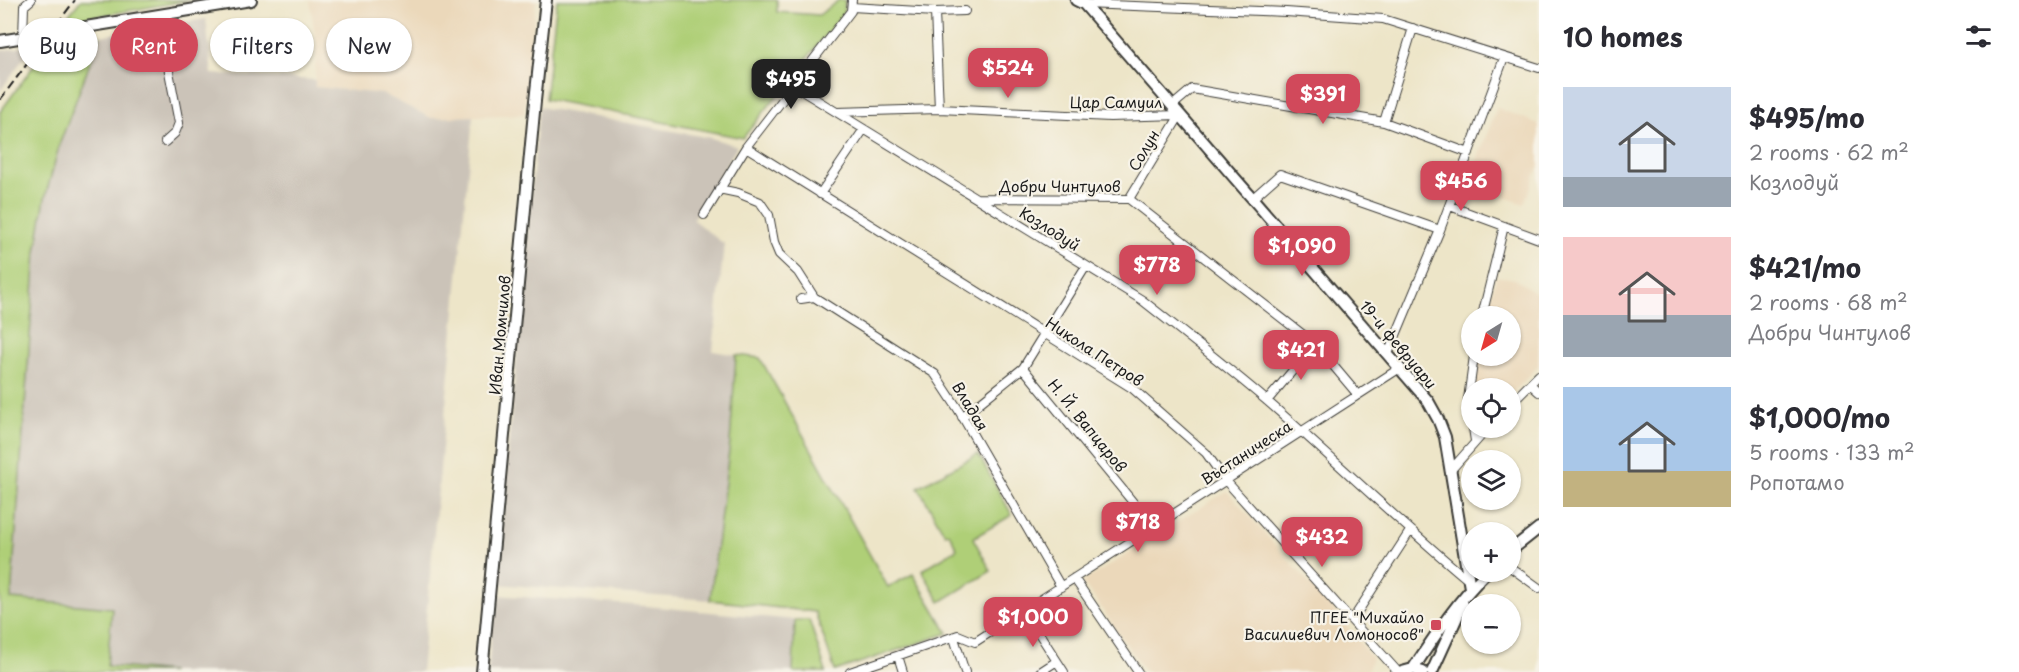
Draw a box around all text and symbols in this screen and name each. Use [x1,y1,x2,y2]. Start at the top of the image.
text: 10 homes [1563,17,1683,56]
chip: Buy [18,18,98,72]
chip: Rent [110,18,198,72]
chip: Filters [210,18,314,72]
chip: New [326,18,412,72]
icon: filters [1962,20,1995,53]
pin: $524 [972,48,1044,99]
text: $524 [982,52,1034,82]
pin: $495 [755,59,827,110]
text: $495 [766,63,816,93]
pin: $391 [1287,74,1359,125]
text: $391 [1300,78,1346,108]
street label: Цар Самуил [1070,90,1162,113]
text: $495/mo [1749,98,1864,137]
icon: home [1611,111,1683,183]
street label: Солун [1122,125,1164,175]
text: 2 rooms · 62 m² [1749,137,1909,167]
pin: $456 [1425,161,1497,212]
text: $456 [1434,165,1488,195]
text: Козлодуй [1749,167,1839,197]
street label: Добри Чинтулов [998,174,1121,197]
street label: Козлодуй [1015,200,1085,256]
pin: $1,090 [1253,226,1351,277]
text: $1,090 [1268,230,1336,260]
pin: $778 [1121,245,1193,296]
text: $421/mo [1749,248,1861,287]
text: $778 [1133,249,1181,279]
icon: home [1611,261,1683,333]
street label: Иван Момчилов [482,274,516,396]
text: 2 rooms · 68 m² [1749,287,1908,317]
street label: 19-и февруари [1355,295,1443,393]
north arrow [1461,306,1521,366]
map controls [1461,306,1521,654]
street label: Никола Петров [1042,311,1148,391]
text: Добри Чинтулов [1749,317,1911,347]
pin: $421 [1265,330,1337,381]
text: $421 [1277,334,1325,364]
street label: Н. Й. Вапцаров [1043,373,1133,477]
street label: Владая [947,377,995,435]
button: locate [1461,378,1521,438]
text: $1,000/mo [1749,398,1890,437]
icon: home [1611,411,1683,483]
street label: Въстаническа [1196,414,1297,490]
text: 5 rooms · 133 m² [1749,437,1915,467]
button: layers [1461,450,1521,510]
text: Ропотамо [1749,467,1845,497]
pin: $718 [1102,502,1174,553]
text: $718 [1116,506,1160,536]
pin: $432 [1286,517,1358,568]
text: $432 [1296,521,1348,551]
button: + [1461,522,1521,582]
button: − [1461,594,1521,654]
pin: $1,000 [984,597,1082,648]
text: $1,000 [997,601,1069,631]
place label: ПГЕЕ "Михайло Василиевич Ломоносов" [1244,605,1424,645]
marker: ПГЕЕ "Михайло Василиевич Ломоносов" [1429,618,1443,632]

